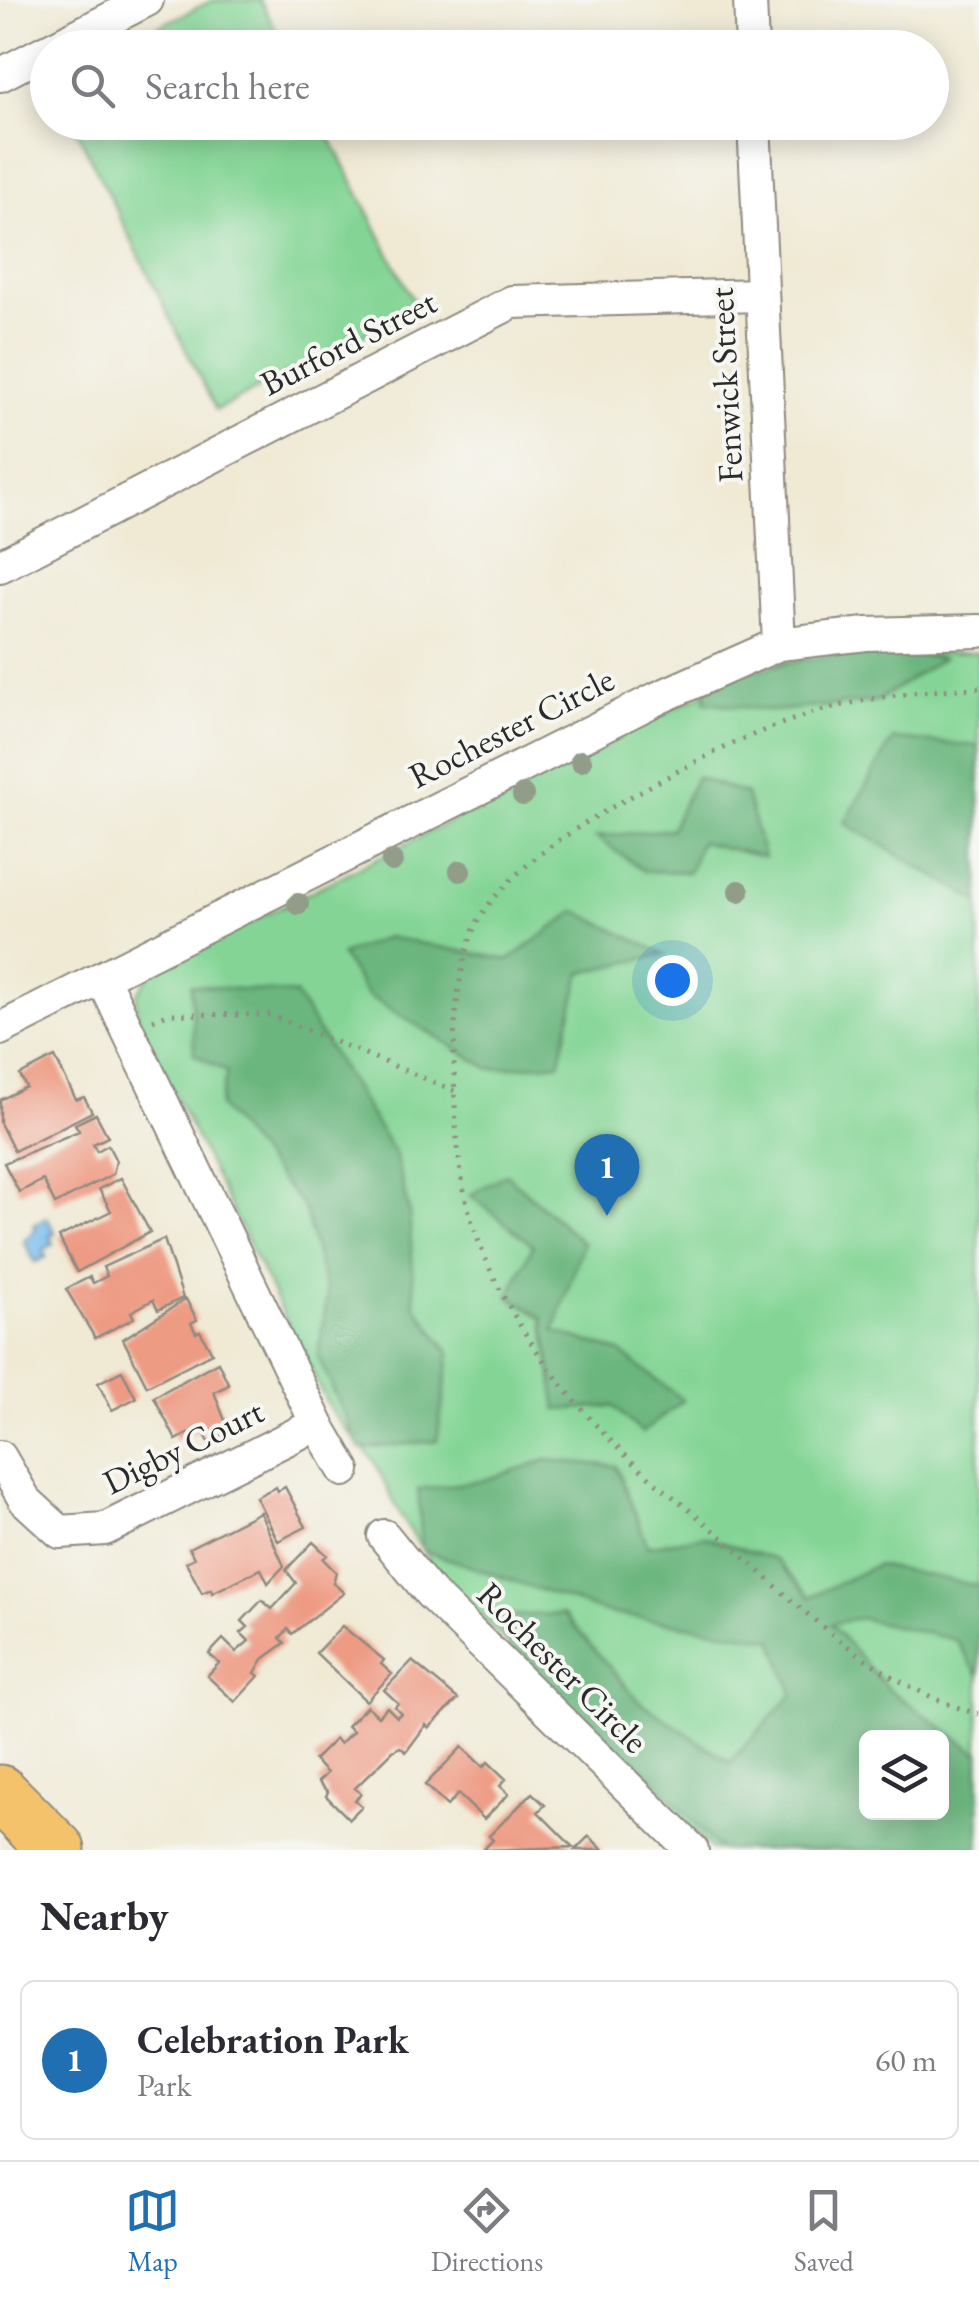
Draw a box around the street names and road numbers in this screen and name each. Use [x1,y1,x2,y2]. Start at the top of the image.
street label: Burford Street [252,278,444,406]
street label: Fenwick Street [697,286,753,484]
street label: Rochester Circle [401,656,621,798]
street label: Digby Court [95,1388,271,1504]
street label: Rochester Circle [468,1572,658,1762]

